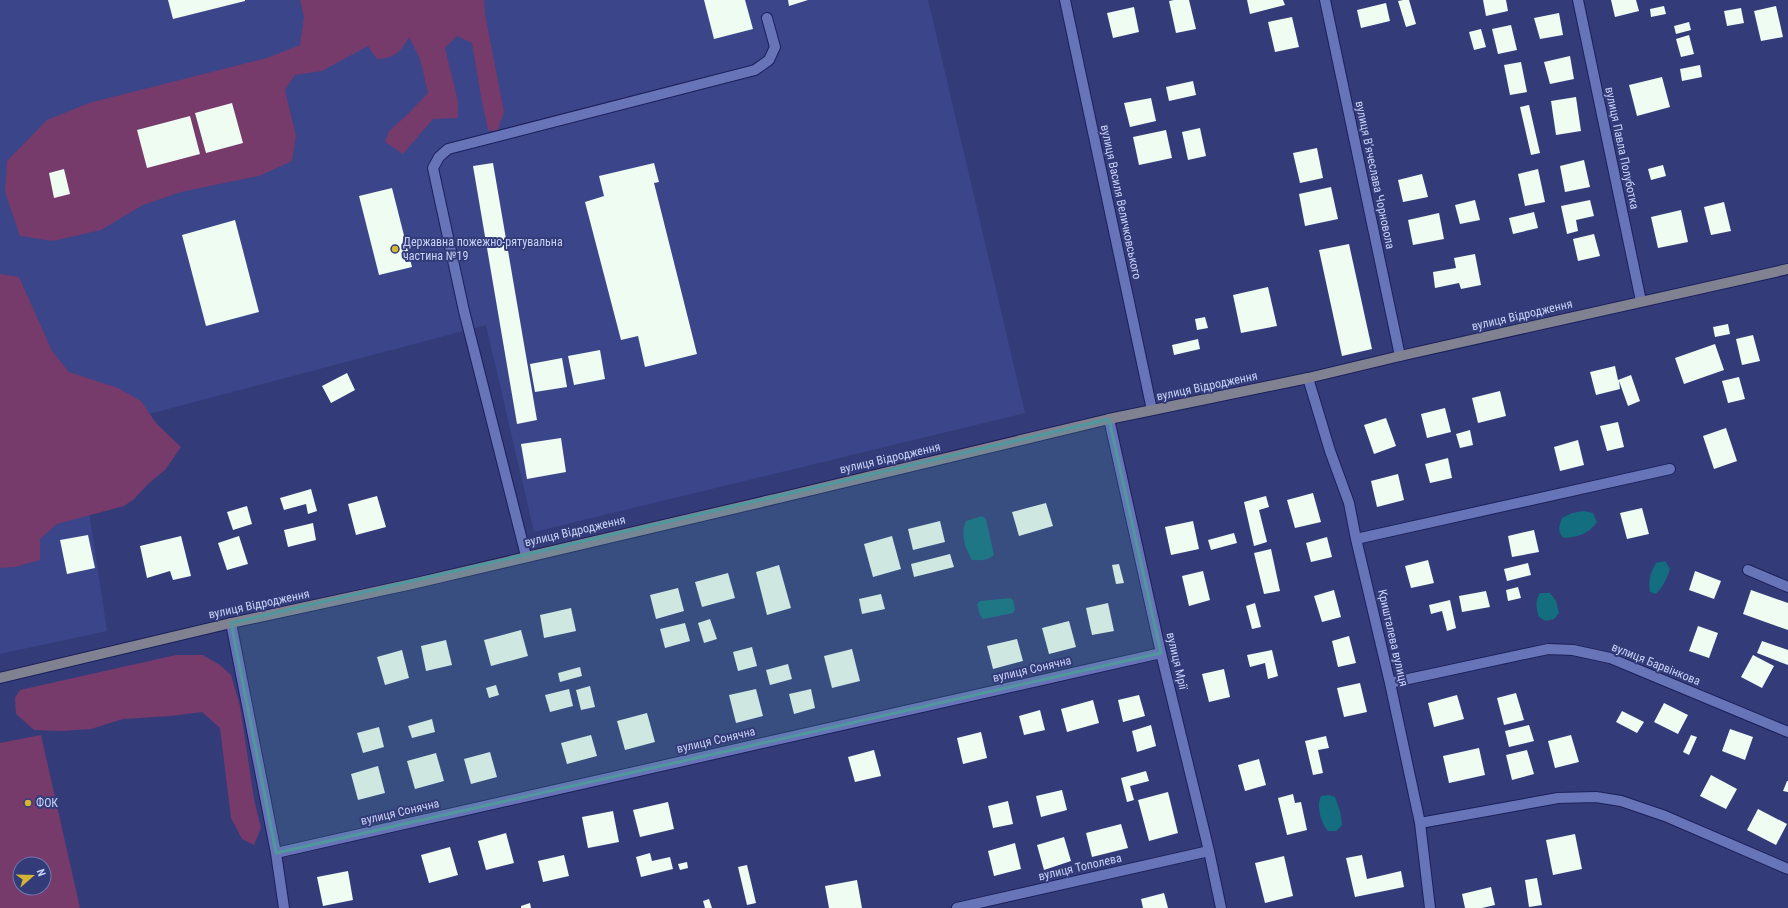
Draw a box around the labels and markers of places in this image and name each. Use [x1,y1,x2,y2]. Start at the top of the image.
place label: Державна пожежно-рятувальна частина №19 [403,235,563,263]
marker: Державна пожежно-рятувальна частина №19 [390,244,400,254]
place label: ФОК [36,796,58,810]
marker: ФОК [23,798,33,808]

